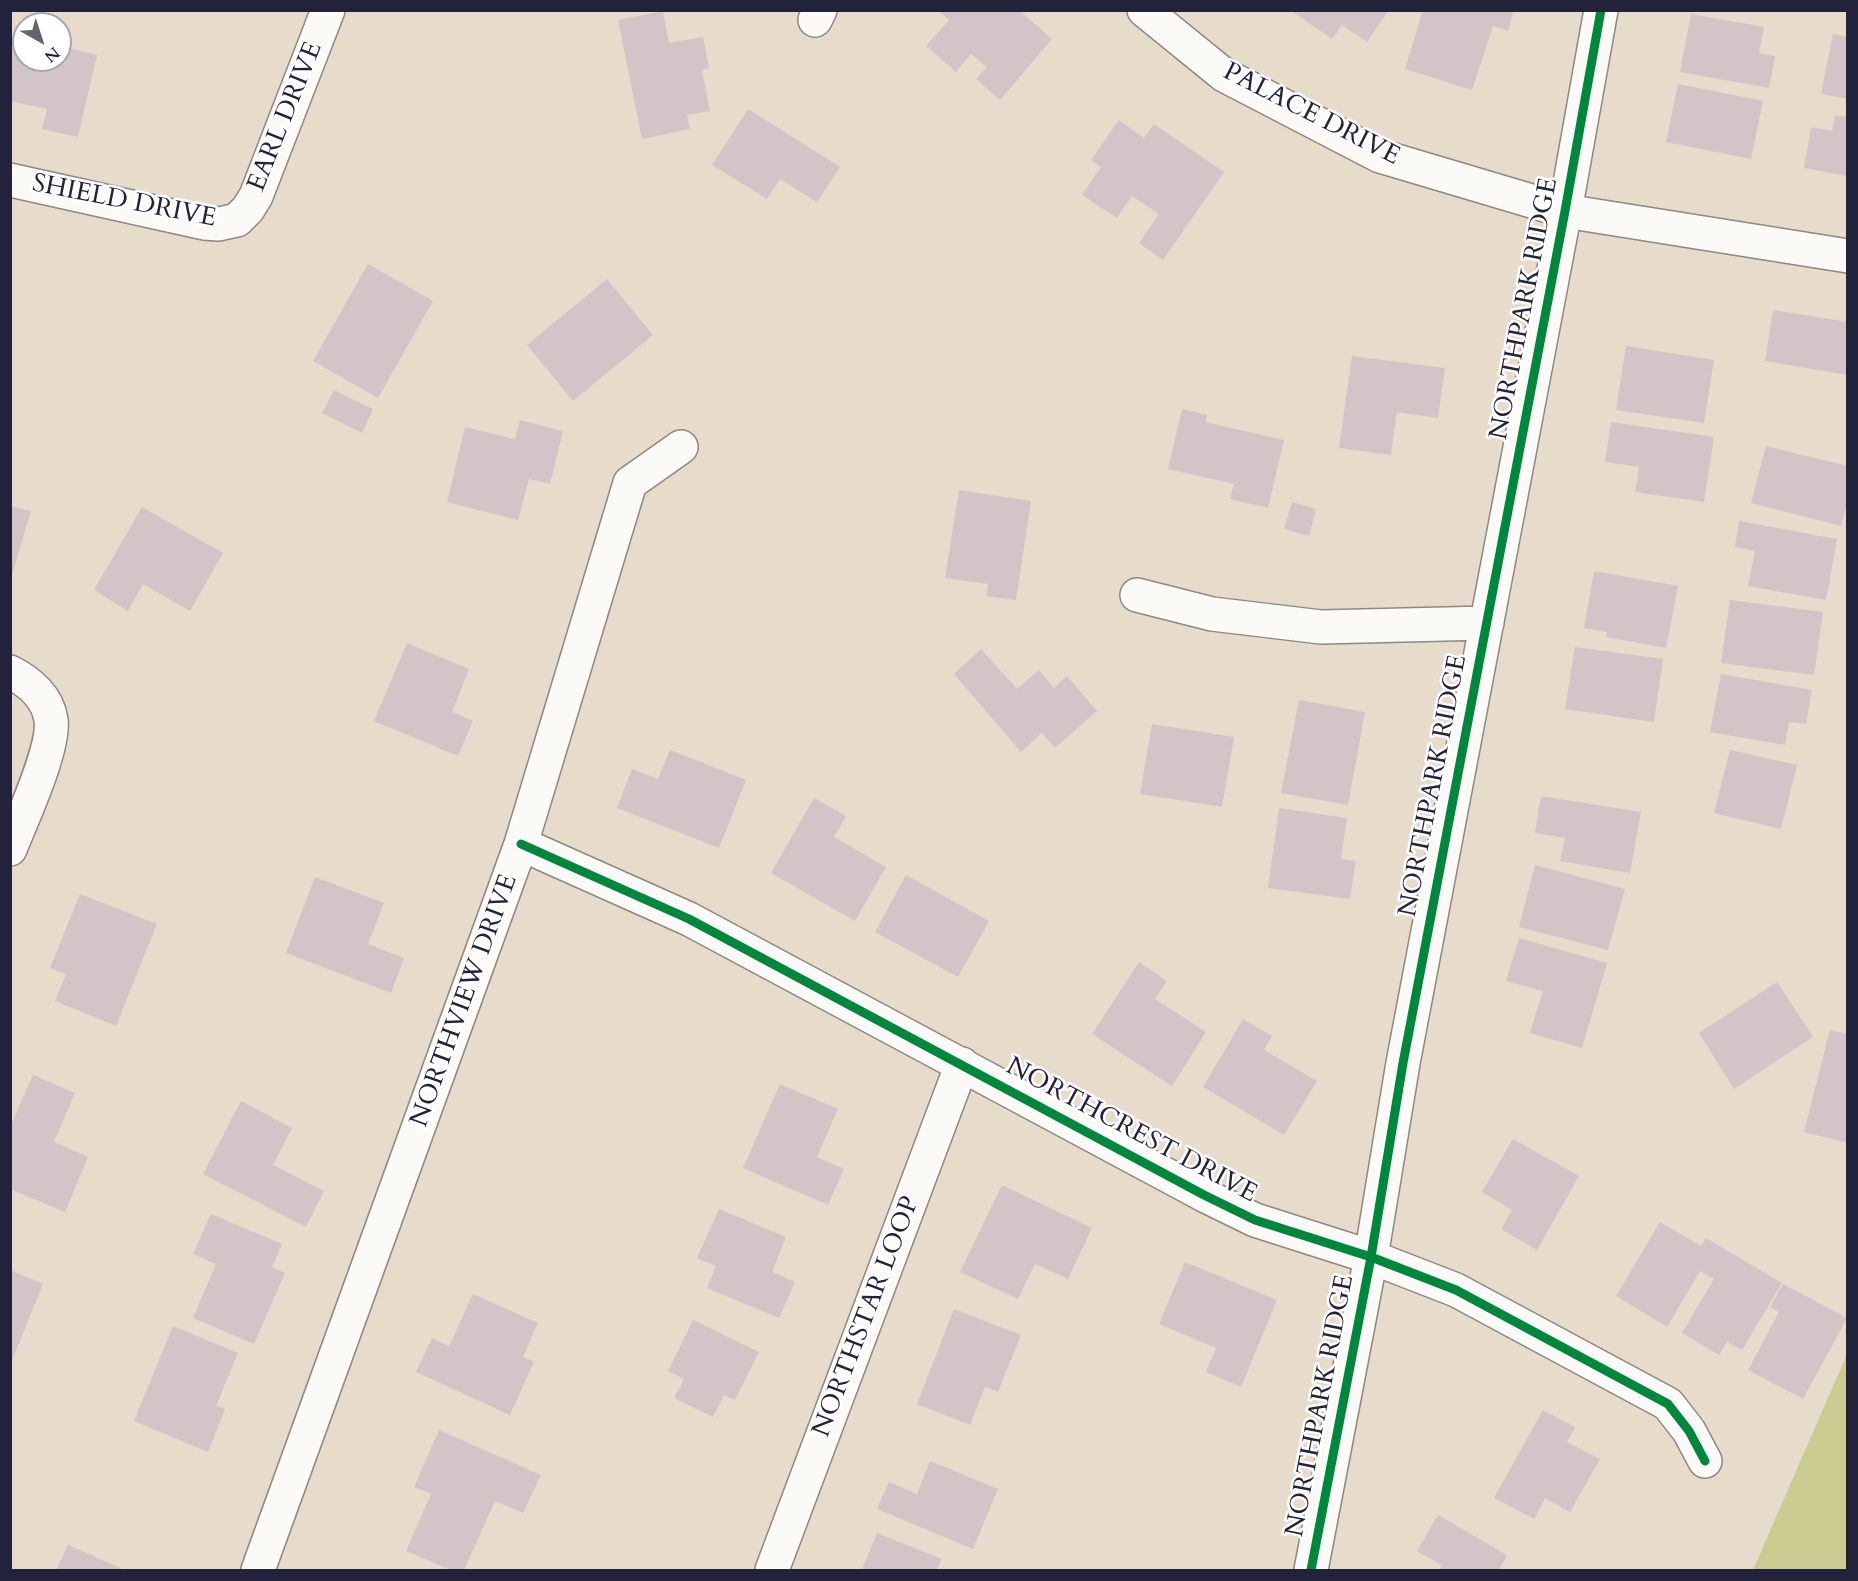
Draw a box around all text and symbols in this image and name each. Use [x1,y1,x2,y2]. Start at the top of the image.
north arrow [12,12,72,72]
street label: EARL DRIVE [242,38,330,196]
text: N [40,42,64,67]
street label: PALACE DRIVE [1217,57,1405,173]
street label: SHIELD DRIVE [29,169,219,235]
street label: NORTHPARK RIDGE [1484,175,1566,443]
street label: NORTHPARK RIDGE [1393,652,1475,920]
street label: NORTHVIEW DRIVE [405,871,525,1131]
street label: NORTHCREST DRIVE [1000,1052,1262,1210]
street label: NORTHSTAR LOOP [807,1192,927,1442]
street label: NORTHPARK RIDGE [1280,1272,1362,1540]

